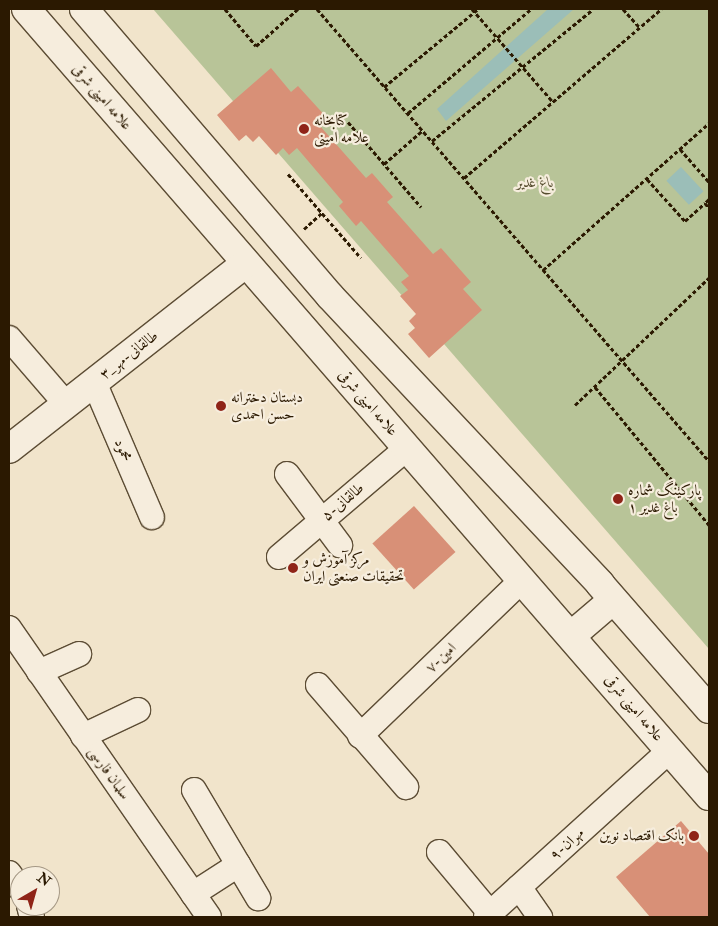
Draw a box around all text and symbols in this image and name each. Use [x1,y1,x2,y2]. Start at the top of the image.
street label: علامه امینی شرقی [68,60,136,134]
place label: کتابخانه علامه امینی [314,111,369,146]
marker: کتابخانه علامه امینی [298,123,310,135]
park label: باغ غدیر [516,174,554,192]
street label: ۳_طالقانی-مهر [96,327,162,383]
street label: علامه امینی شرقی [334,366,402,440]
place label: دبستان دخترانه حسن احمدی [231,388,303,423]
marker: دبستان دخترانه حسن احمدی [215,400,227,412]
street label: محمود [110,436,136,464]
street label: ۵-طالقانی [318,479,368,525]
place label: پارکینگ شماره ۱ باغ غدیر [628,481,701,516]
marker: پارکینگ شماره ۱ باغ غدیر [612,493,624,505]
place label: مرکز آموزش و تحقیقات صنعتی ایران [303,550,404,585]
marker: مرکز آموزش و تحقیقات صنعتی ایران [287,562,299,574]
street label: ۷-امین [422,639,460,677]
street label: علامه امینی شرقی [601,671,667,745]
street label: سلمان فارسی [84,743,134,803]
street label: ۹-مهران [546,824,588,864]
place label: بانک اقتصاد نوین [599,827,684,845]
marker: بانک اقتصاد نوین [688,830,700,842]
north arrow [10,866,60,916]
text: N [34,869,54,890]

